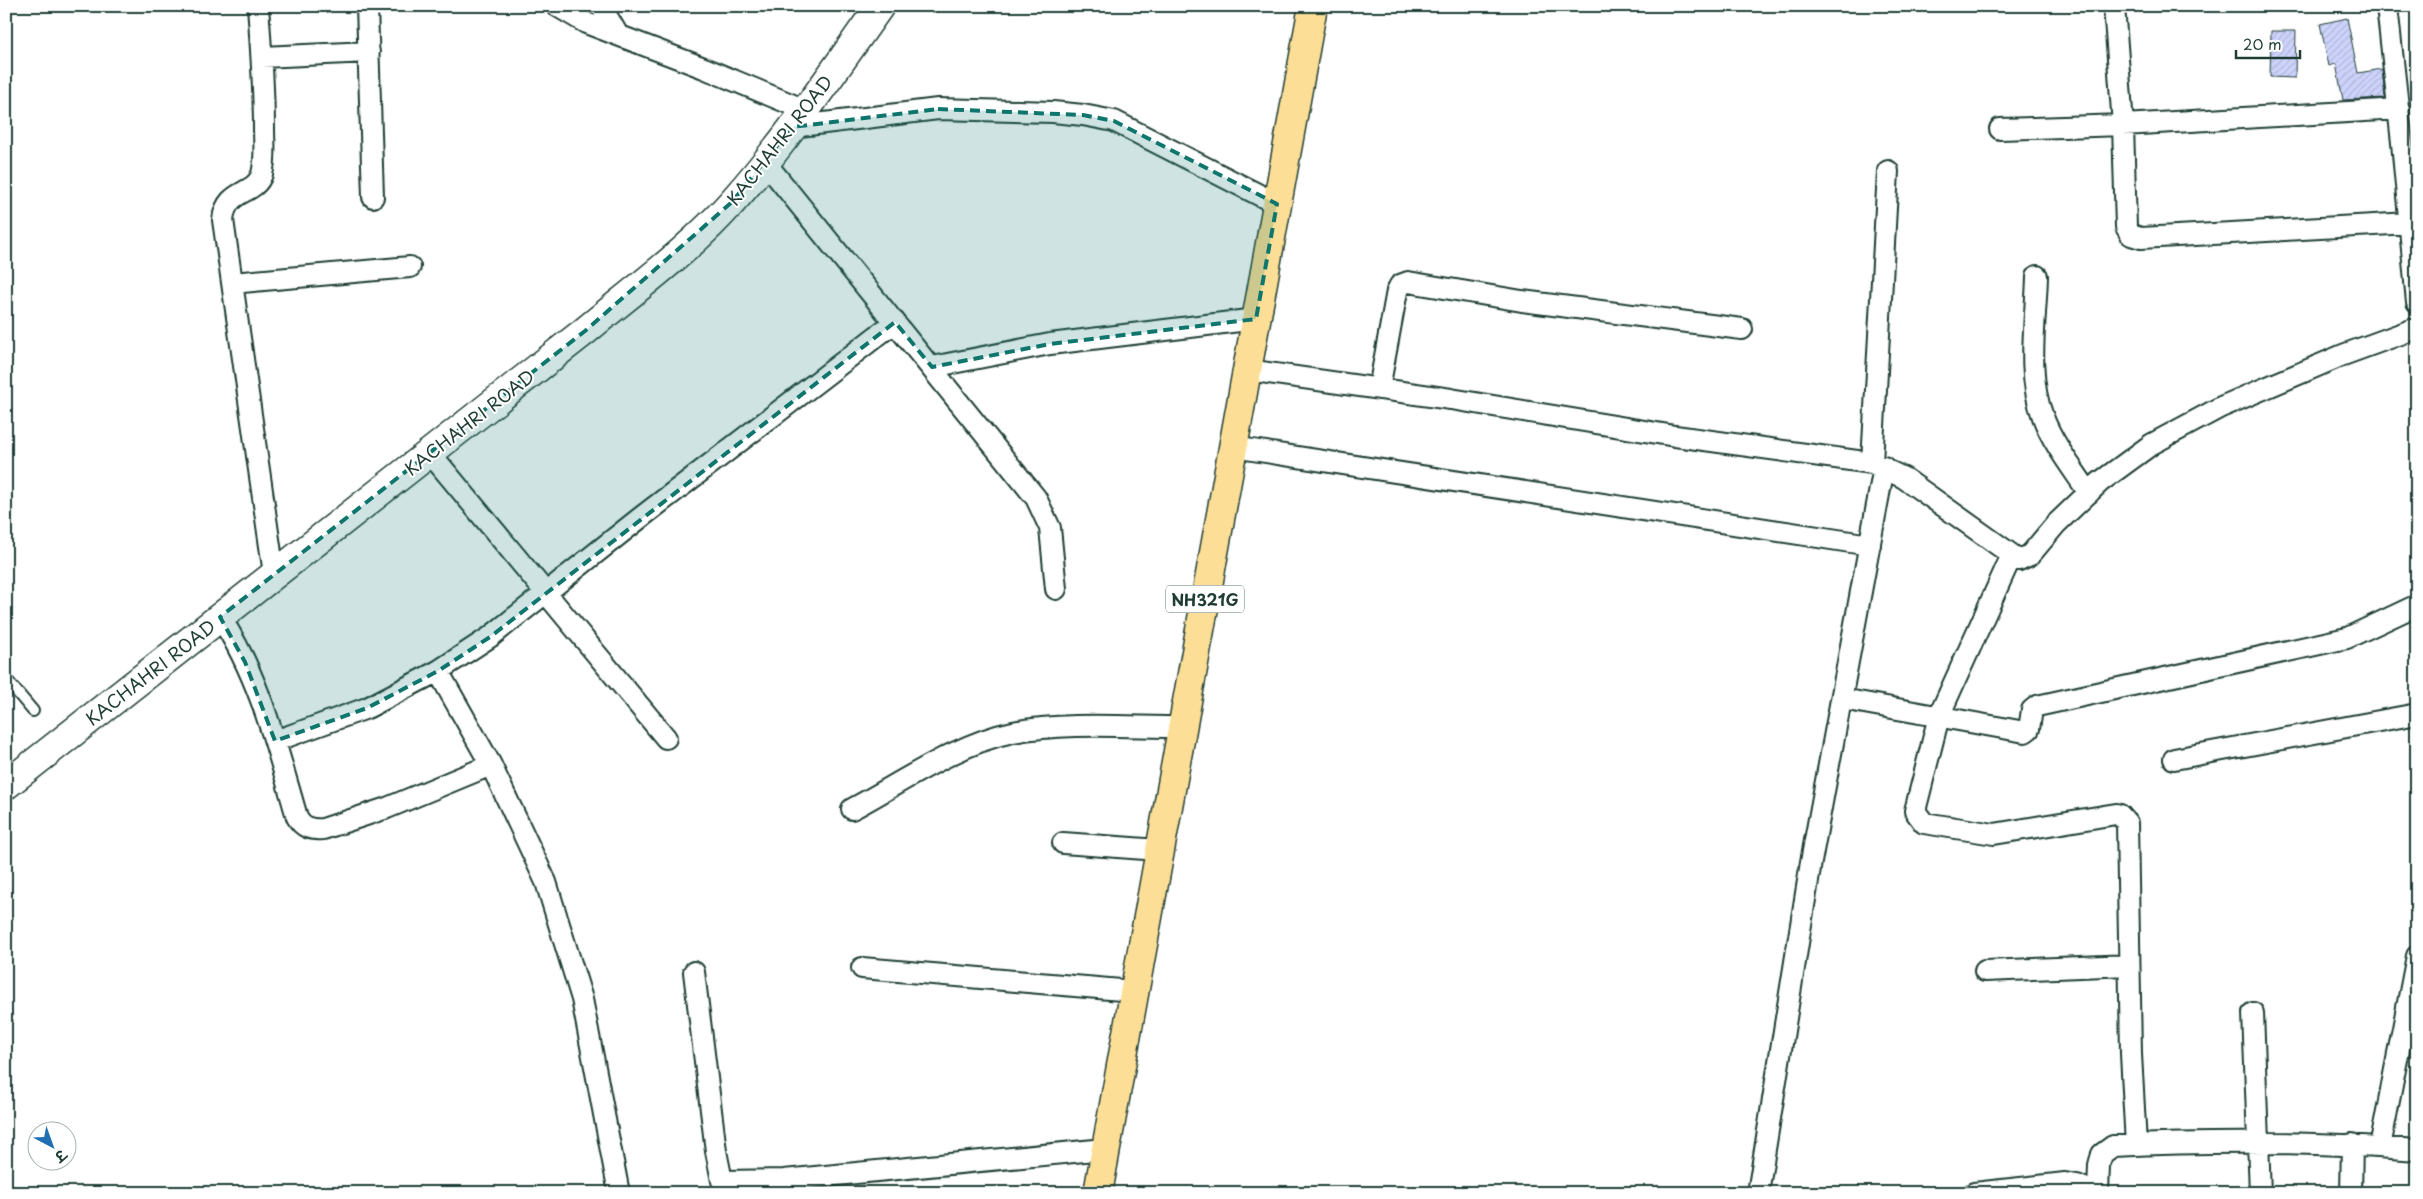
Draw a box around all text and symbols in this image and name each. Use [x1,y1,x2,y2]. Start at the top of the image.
scale bar [2236,28,2299,60]
text: 20 m [2243,32,2282,55]
street label: KACHAHRI ROAD [719,69,839,211]
street label: KACHAHRI ROAD [398,362,540,482]
road number: NH321G [1166,586,1244,612]
street label: KACHAHRI ROAD [79,612,221,732]
north arrow [28,1122,78,1172]
text: उ [49,1144,73,1168]

